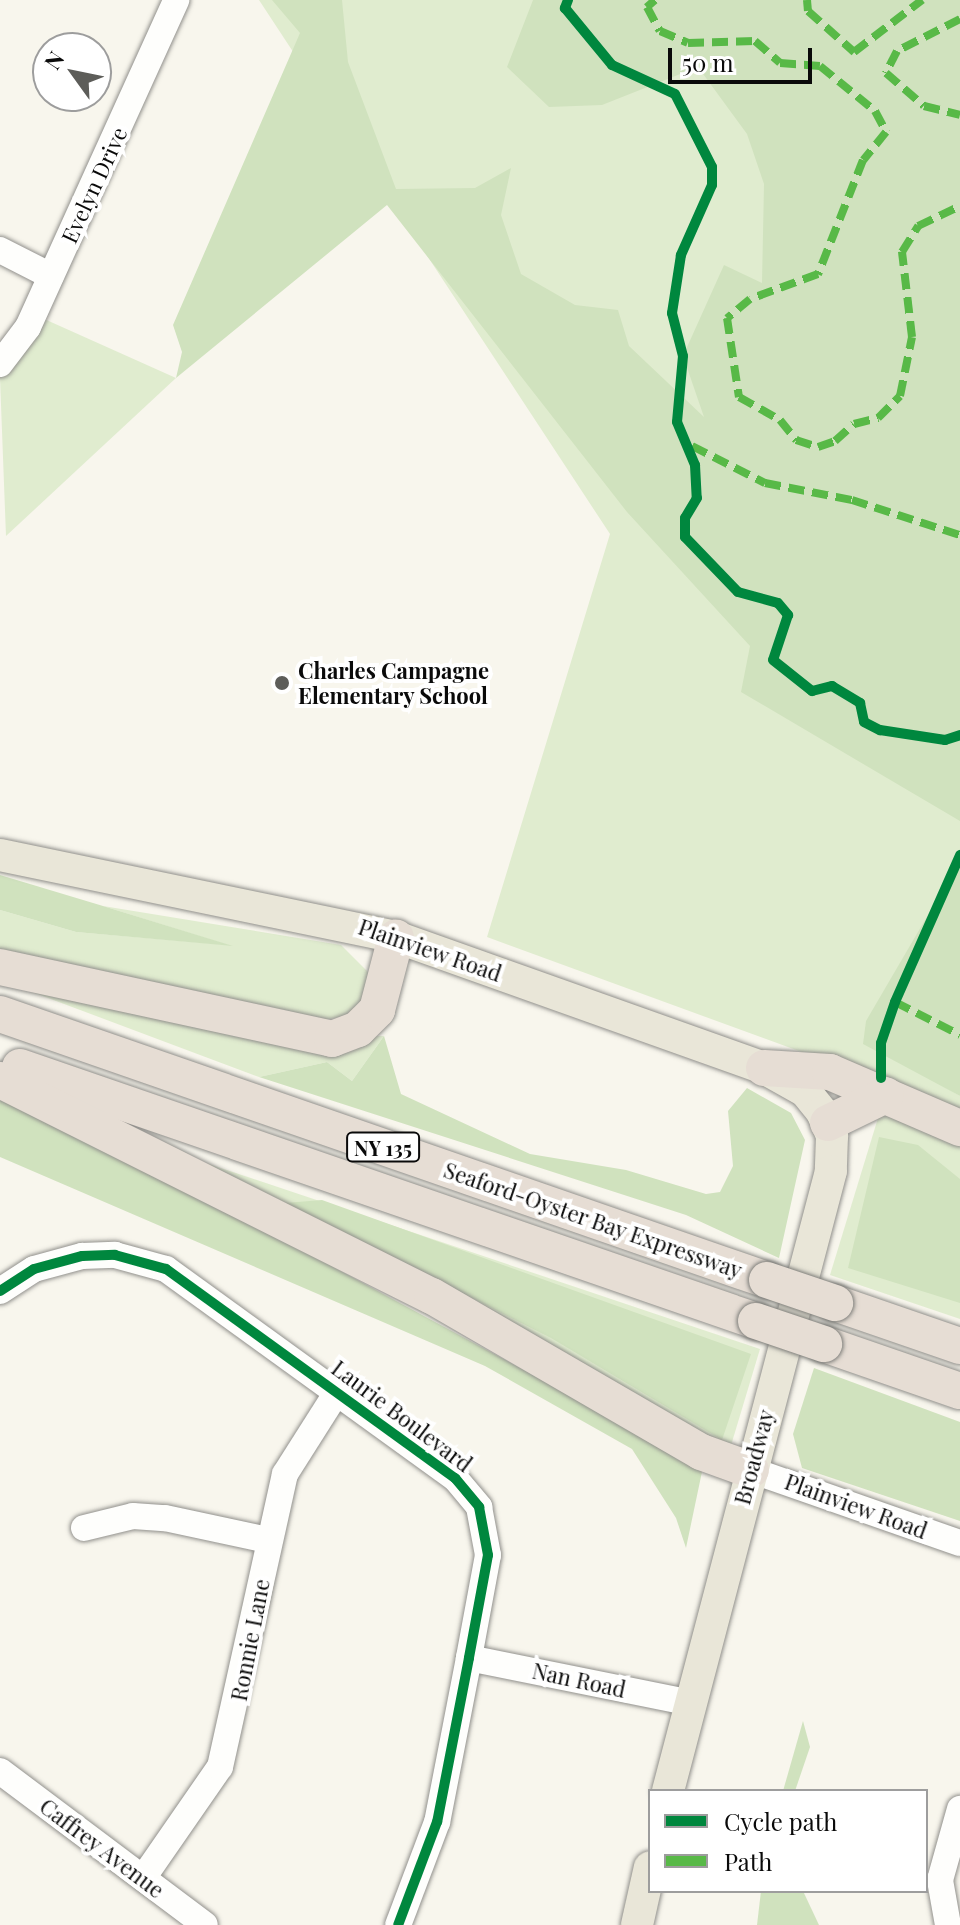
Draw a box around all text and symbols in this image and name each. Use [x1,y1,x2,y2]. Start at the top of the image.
north arrow [32,32,112,112]
scale bar [672,32,816,82]
text: N [37,45,70,75]
text: 50 m [682,46,734,78]
street label: Evelyn Drive [56,123,132,247]
place label: Charles Campagne Elementary School [298,657,489,708]
marker: Charles Campagne Elementary School [273,674,291,692]
street label: Plainview Road [355,913,505,987]
road number: NY 135 [345,1131,421,1163]
street label: Seaford-Oyster Bay Expressway [440,1156,746,1284]
street label: Laurie Boulevard [327,1355,477,1477]
street label: Broadway [729,1407,779,1507]
street label: Plainview Road [781,1468,931,1544]
street label: Ronnie Lane [225,1577,275,1703]
street label: Nan Road [530,1657,628,1703]
legend [648,1789,928,1893]
street label: Caffrey Avenue [34,1792,170,1904]
text: Cycle path [724,1805,837,1837]
text: Path [724,1845,772,1877]

